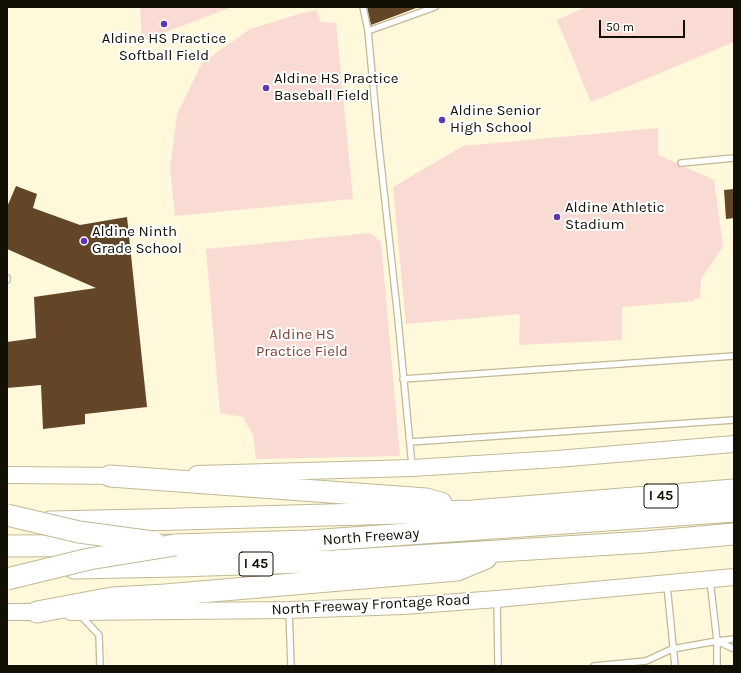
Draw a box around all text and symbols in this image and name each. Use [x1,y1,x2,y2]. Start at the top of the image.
scale bar [601,12,687,38]
marker: Aldine HS Practice Softball Field [159,19,169,29]
text: 50 m [606,20,634,34]
place label: Aldine HS Practice Softball Field [102,30,226,65]
place label: Aldine HS Practice Baseball Field [274,70,398,105]
marker: Aldine HS Practice Baseball Field [261,83,271,93]
place label: Aldine Senior High School [450,102,540,137]
marker: Aldine Senior High School [437,115,447,125]
place label: Aldine Athletic Stadium [565,199,665,234]
marker: Aldine Athletic Stadium [552,212,562,222]
place label: Aldine Ninth Grade School [92,223,182,258]
marker: Aldine Ninth Grade School [79,236,89,246]
park label: Aldine HS Practice Field [256,326,348,361]
road number: I 45 [644,484,678,508]
street label: North Freeway [322,525,420,549]
road number: I 45 [239,552,273,576]
street label: North Freeway Frontage Road [271,591,471,619]

